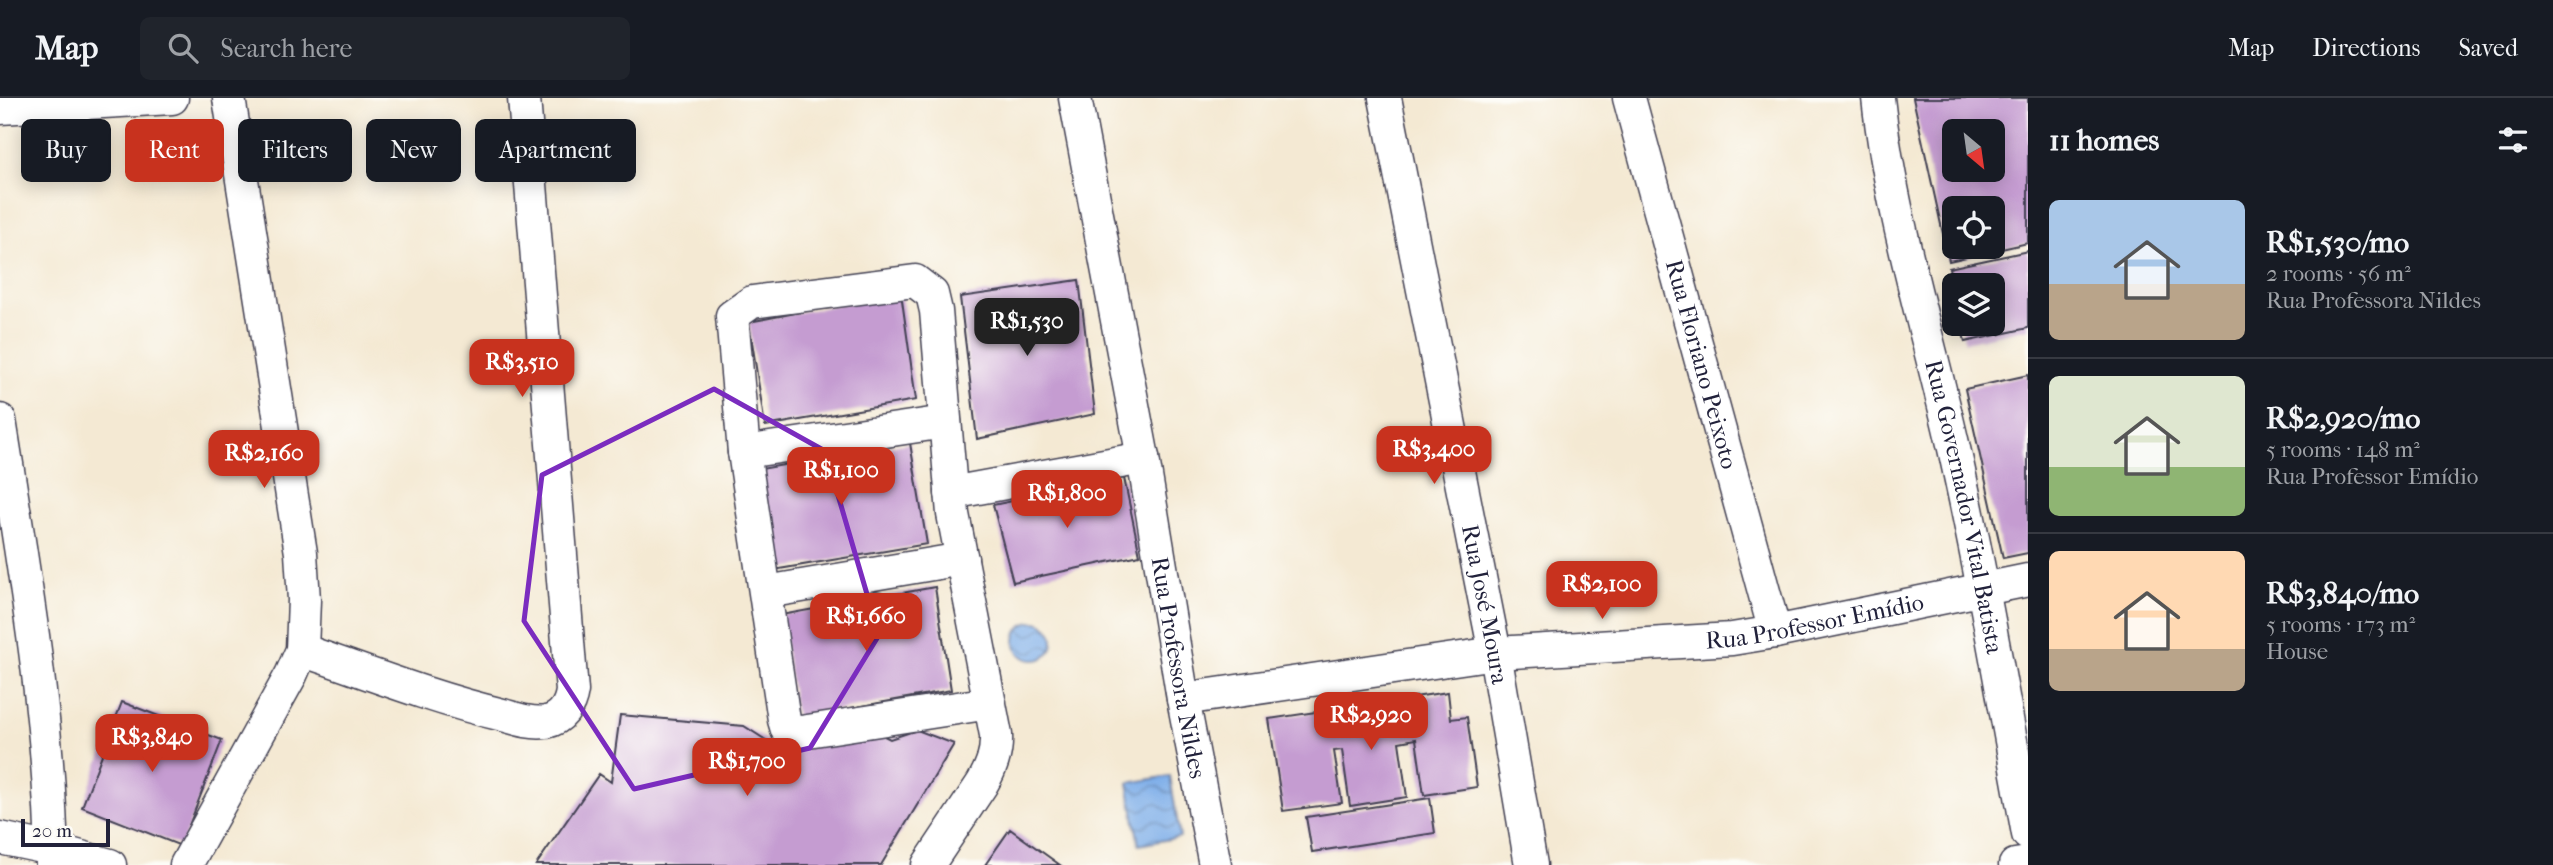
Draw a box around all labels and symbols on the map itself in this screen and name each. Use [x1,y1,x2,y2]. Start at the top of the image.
north arrow [1942,119,2006,182]
street label: Rua Floriano Peixoto [1660,256,1744,472]
pin: R$1,530 [962,299,1092,358]
pin: R$3,510 [457,340,587,399]
street label: Rua Governador Vital Batista [1919,357,2009,657]
pin: R$3,400 [1369,426,1499,486]
pin: R$2,160 [199,430,329,490]
pin: R$1,100 [776,448,906,507]
pin: R$1,800 [1002,470,1132,530]
street label: Rua José Moura [1456,522,1514,687]
street label: Rua Professora Nildes [1146,555,1212,781]
pin: R$2,100 [1537,561,1667,621]
street label: Rua Professor Emídio [1705,588,1926,655]
pin: R$1,660 [801,594,931,653]
pin: R$2,920 [1306,692,1436,752]
pin: R$3,840 [87,714,217,774]
pin: R$1,700 [682,738,812,798]
scale bar [21,816,110,848]

